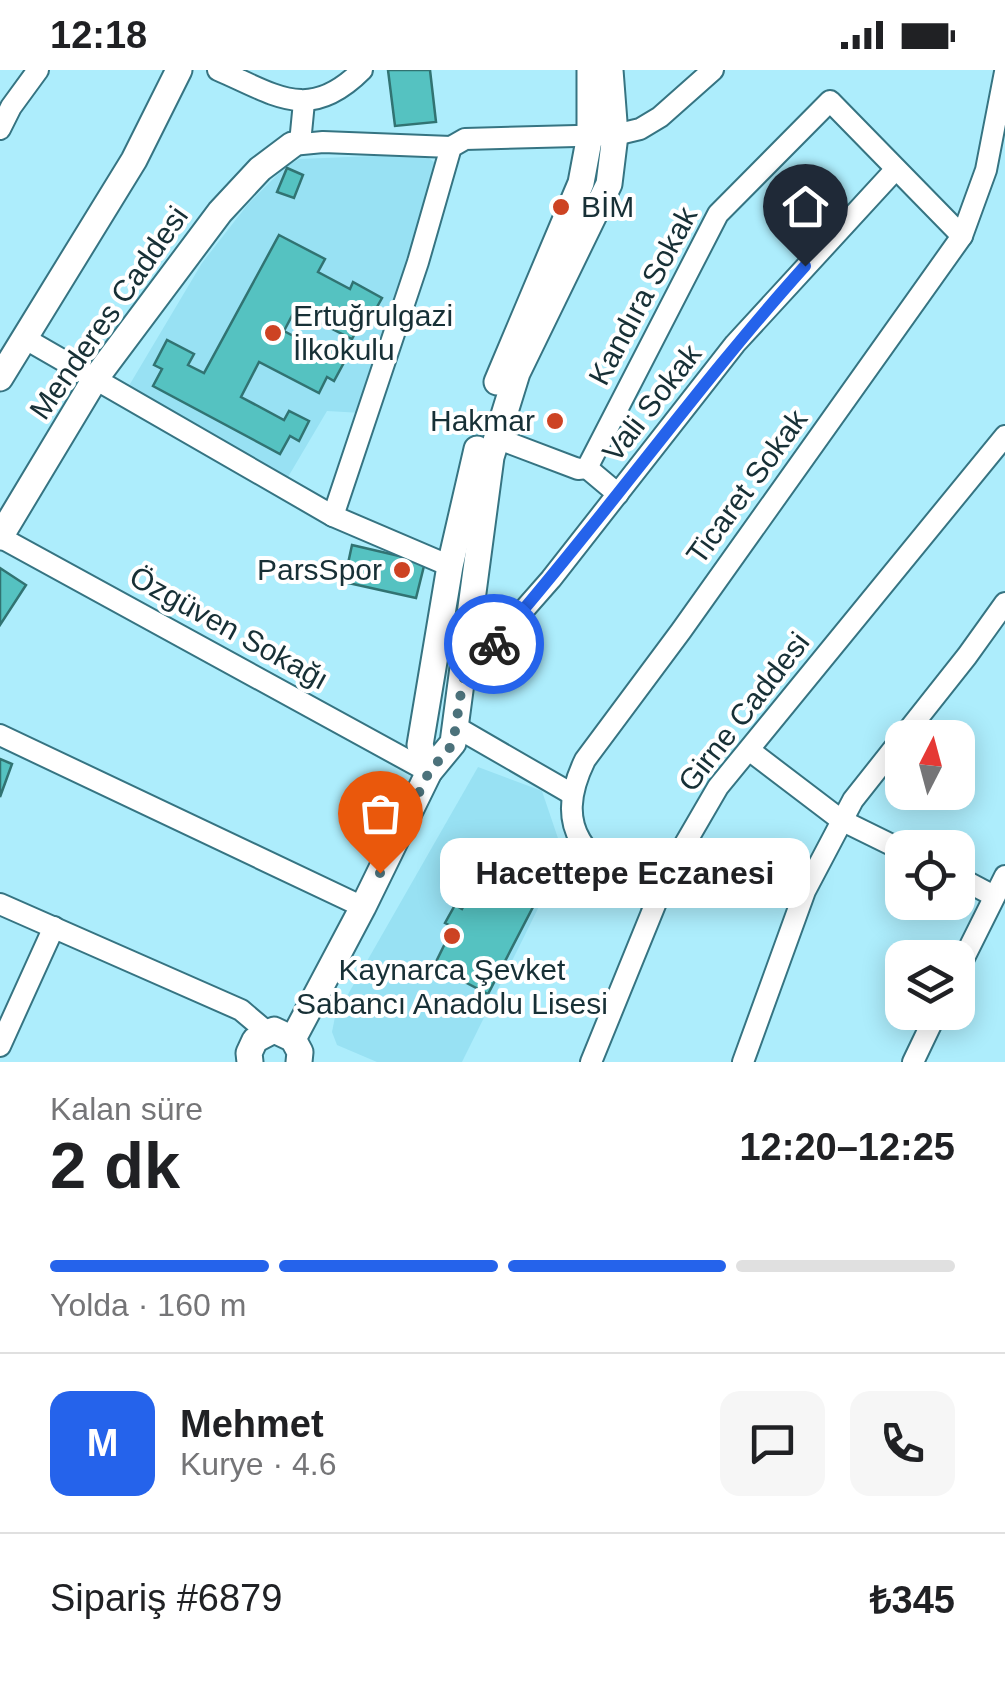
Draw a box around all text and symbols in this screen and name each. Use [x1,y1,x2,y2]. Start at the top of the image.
text: 12:18 [50,14,147,56]
pin [763,164,848,267]
icon: home [778,179,833,234]
place label: BİM [581,190,634,223]
marker: BİM [550,196,572,218]
street label: Menderes Caddesi [23,200,194,425]
street label: Kandıra Sokak [582,200,704,390]
place label: Ertuğrulgazi İlkokulu [293,299,453,366]
marker: Ertuğrulgazi İlkokulu [262,322,284,344]
street label: Vali Sokak [596,337,708,468]
street label: Ticaret Sokak [680,402,814,570]
place label: Hakmar [430,404,535,437]
marker: Hakmar [544,410,566,432]
place label: ParsSpor [257,553,382,586]
street label: Özgüven Sokağı [124,559,334,696]
marker: ParsSpor [391,559,413,581]
courier [444,594,544,694]
icon: bike [467,617,522,672]
street label: Girne Caddesi [672,626,816,797]
north arrow [885,720,975,810]
map controls [885,720,975,1030]
pin [338,771,423,874]
icon: bag [353,786,408,841]
button: locate [885,830,975,920]
callout: Hacettepe Eczanesi [440,838,810,908]
text: Hacettepe Eczanesi [476,855,774,891]
marker: Kaynarca Şevket Sabancı Anadolu Lisesi [441,925,463,947]
button: layers [885,940,975,1030]
place label: Kaynarca Şevket Sabancı Anadolu Lisesi [296,953,608,1020]
text: Kalan süre [50,1091,203,1127]
text: 12:20–12:25 [739,1126,955,1168]
text: 2 dk [50,1129,180,1202]
text: Yolda · 160 m [50,1287,246,1323]
button: chat [720,1391,825,1496]
button: phone [850,1391,955,1496]
text: Mehmet [180,1403,324,1445]
text: M [87,1422,118,1464]
text: Kurye · 4.6 [180,1446,337,1482]
text: Sipariş #6879 [50,1577,282,1619]
text: ₺345 [870,1579,955,1621]

